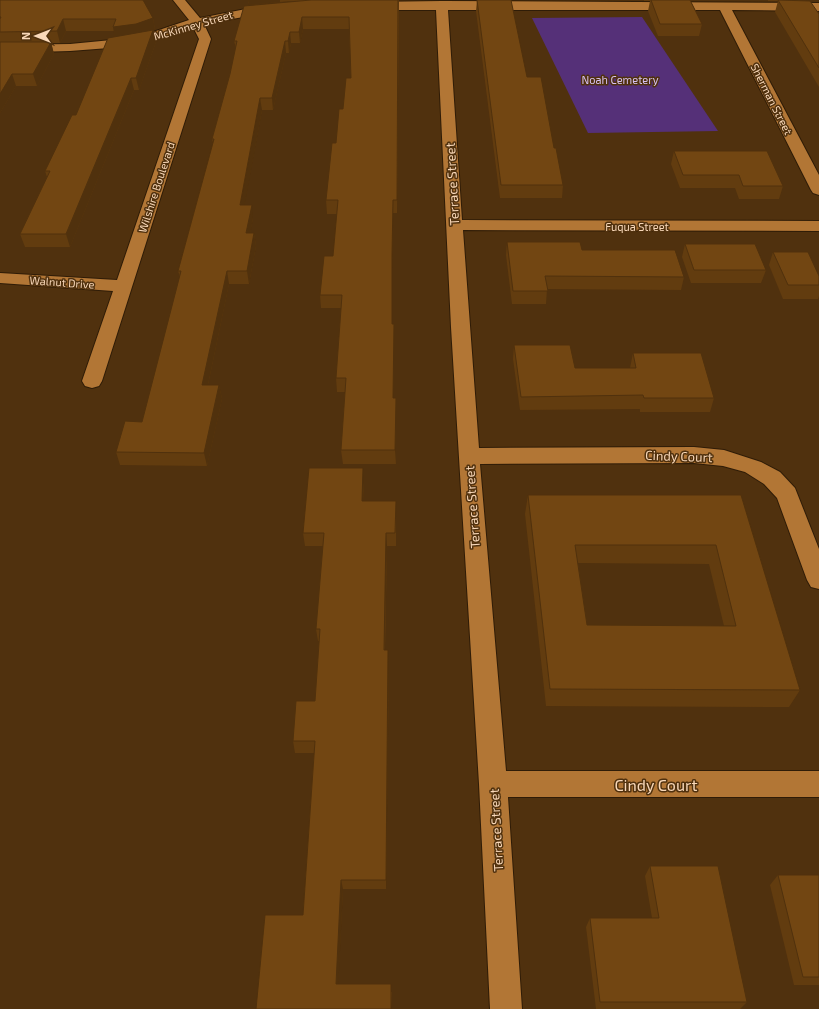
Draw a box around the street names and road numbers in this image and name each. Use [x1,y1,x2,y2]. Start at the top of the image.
street label: McKinney Street [152,8,234,42]
street label: Sherman Street [749,61,795,137]
street label: Wilshire Boulevard [135,140,177,234]
street label: Terrace Street [442,142,462,226]
street label: Fuqua Street [605,220,669,233]
street label: Walnut Drive [29,273,95,291]
street label: Cindy Court [645,447,713,465]
street label: Terrace Street [461,465,483,549]
street label: Cindy Court [614,775,698,794]
street label: Terrace Street [486,788,506,872]

